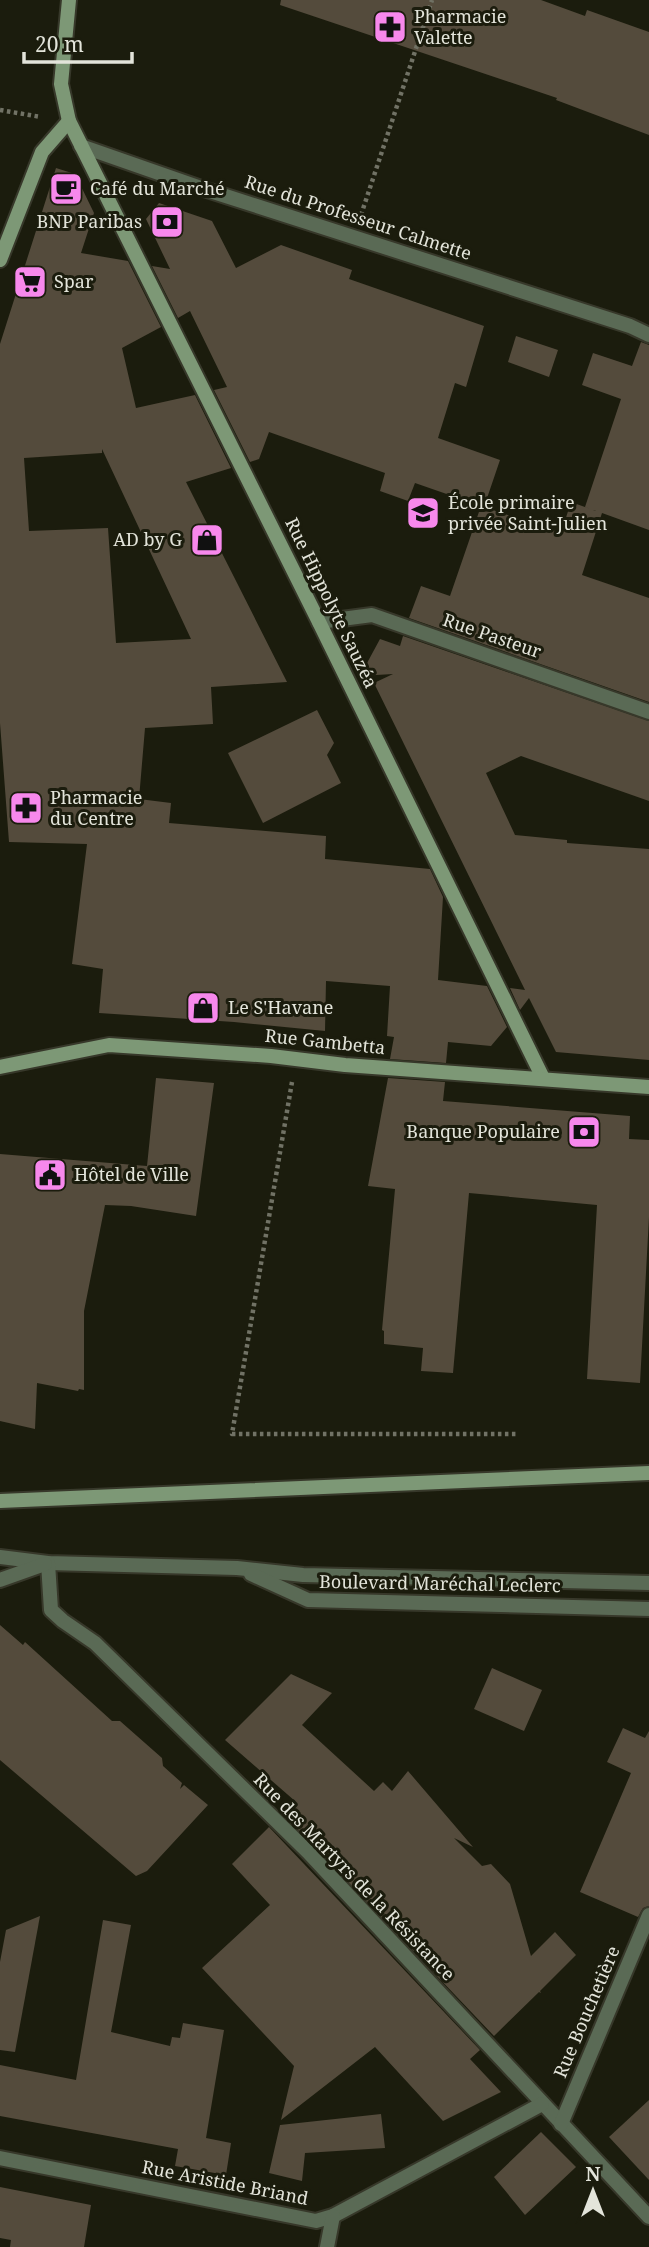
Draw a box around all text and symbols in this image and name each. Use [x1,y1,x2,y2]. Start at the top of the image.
place label: Pharmacie Valette [414,4,506,49]
pharmacy icon: Pharmacie Valette [371,8,409,46]
scale bar [24,21,133,65]
text: 20 m [35,30,84,58]
street label: Rue du Professeur Calmette [242,169,475,265]
cafe icon: Café du Marché [47,170,85,208]
place label: Café du Marché [90,176,225,200]
bank icon: BNP Paribas [148,203,186,241]
place label: BNP Paribas [36,209,142,233]
supermarket icon: Spar [11,263,49,301]
place label: Spar [54,269,94,293]
place label: École primaire privée Saint-Julien [448,490,608,535]
school or university icon: École primaire privée Saint-Julien [404,494,442,532]
street label: Rue Hippolyte Sauzéa [280,513,384,692]
shop icon: AD by G [188,521,226,559]
place label: AD by G [113,527,182,551]
street label: Rue Pasteur [440,607,545,663]
place label: Pharmacie du Centre [50,785,142,830]
pharmacy icon: Pharmacie du Centre [7,789,45,827]
shop icon: Le S'Havane [184,989,222,1027]
place label: Le S'Havane [228,995,333,1019]
street label: Rue Gambetta [264,1023,387,1059]
bank icon: Banque Populaire [565,1113,603,1151]
place label: Banque Populaire [406,1119,560,1143]
public building icon: Hôtel de Ville [31,1156,69,1194]
place label: Hôtel de Ville [74,1162,189,1186]
street label: Boulevard Maréchal Leclerc [319,1569,561,1597]
street label: Rue des Martyrs de la Résistance [249,1767,461,1985]
street label: Rue Bouchetière [548,1942,625,2081]
street label: Rue Aristide Briand [140,2154,310,2210]
north arrow [558,2156,628,2226]
text: N [586,2161,601,2187]

